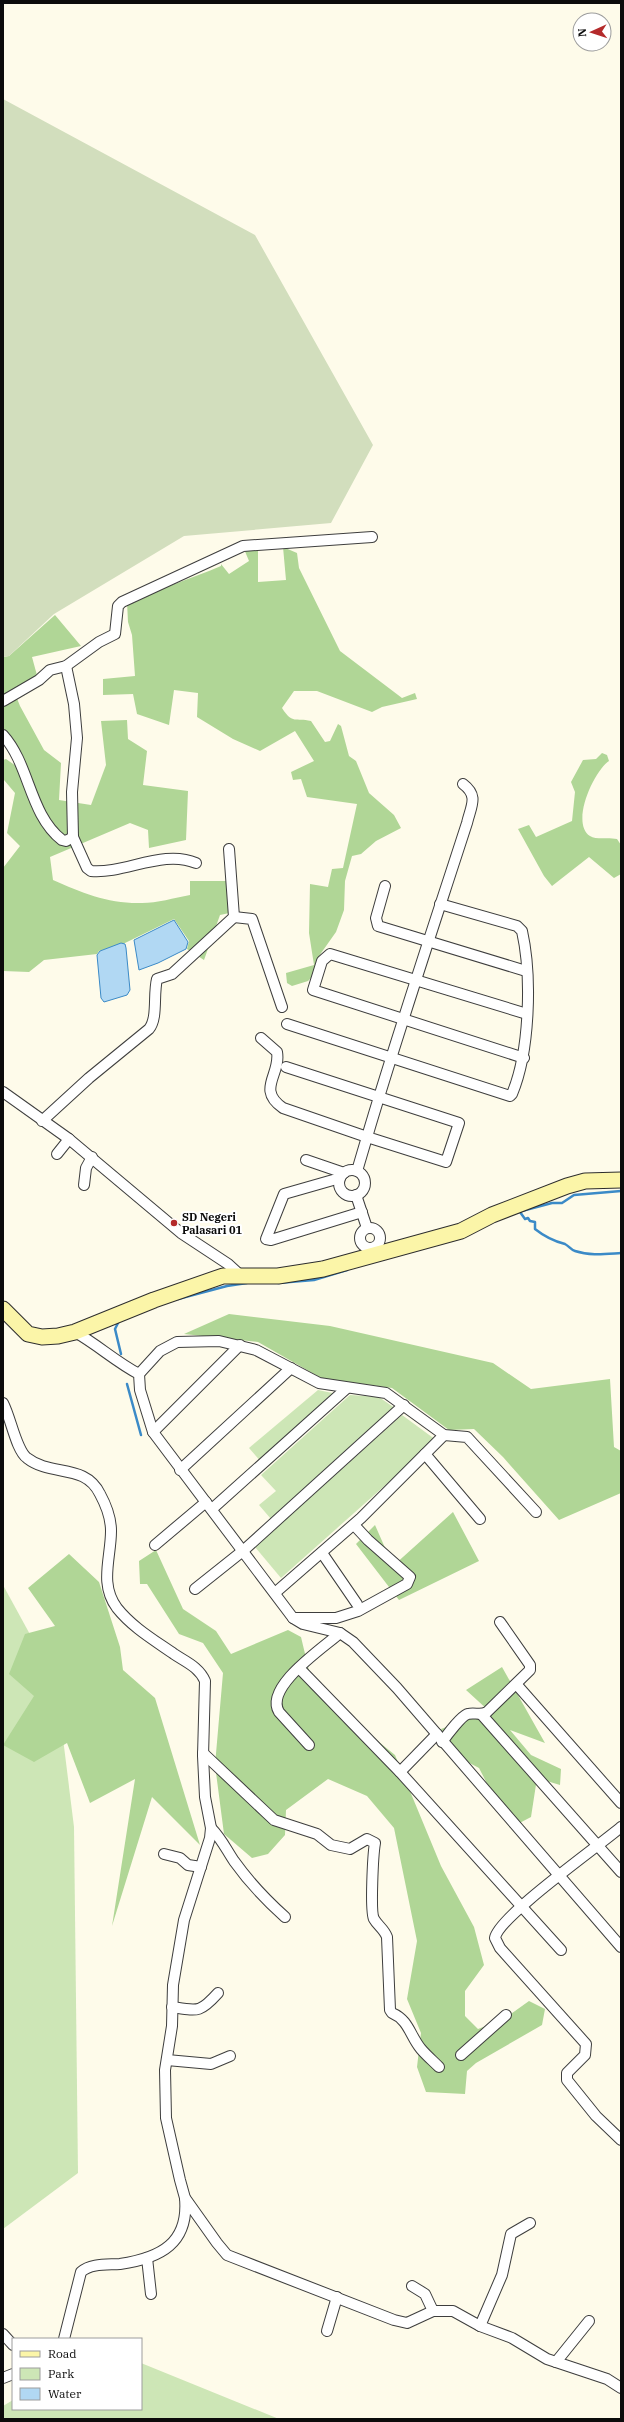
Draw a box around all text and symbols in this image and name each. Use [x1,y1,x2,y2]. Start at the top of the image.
north arrow [572,12,612,52]
text: N [575,28,589,37]
place label: SD Negeri Palasari 01 [182,1210,243,1237]
marker: SD Negeri Palasari 01 [169,1218,179,1228]
legend [12,2338,142,2410]
text: Road [48,2346,77,2361]
text: Park [48,2366,74,2381]
text: Water [48,2386,82,2401]

